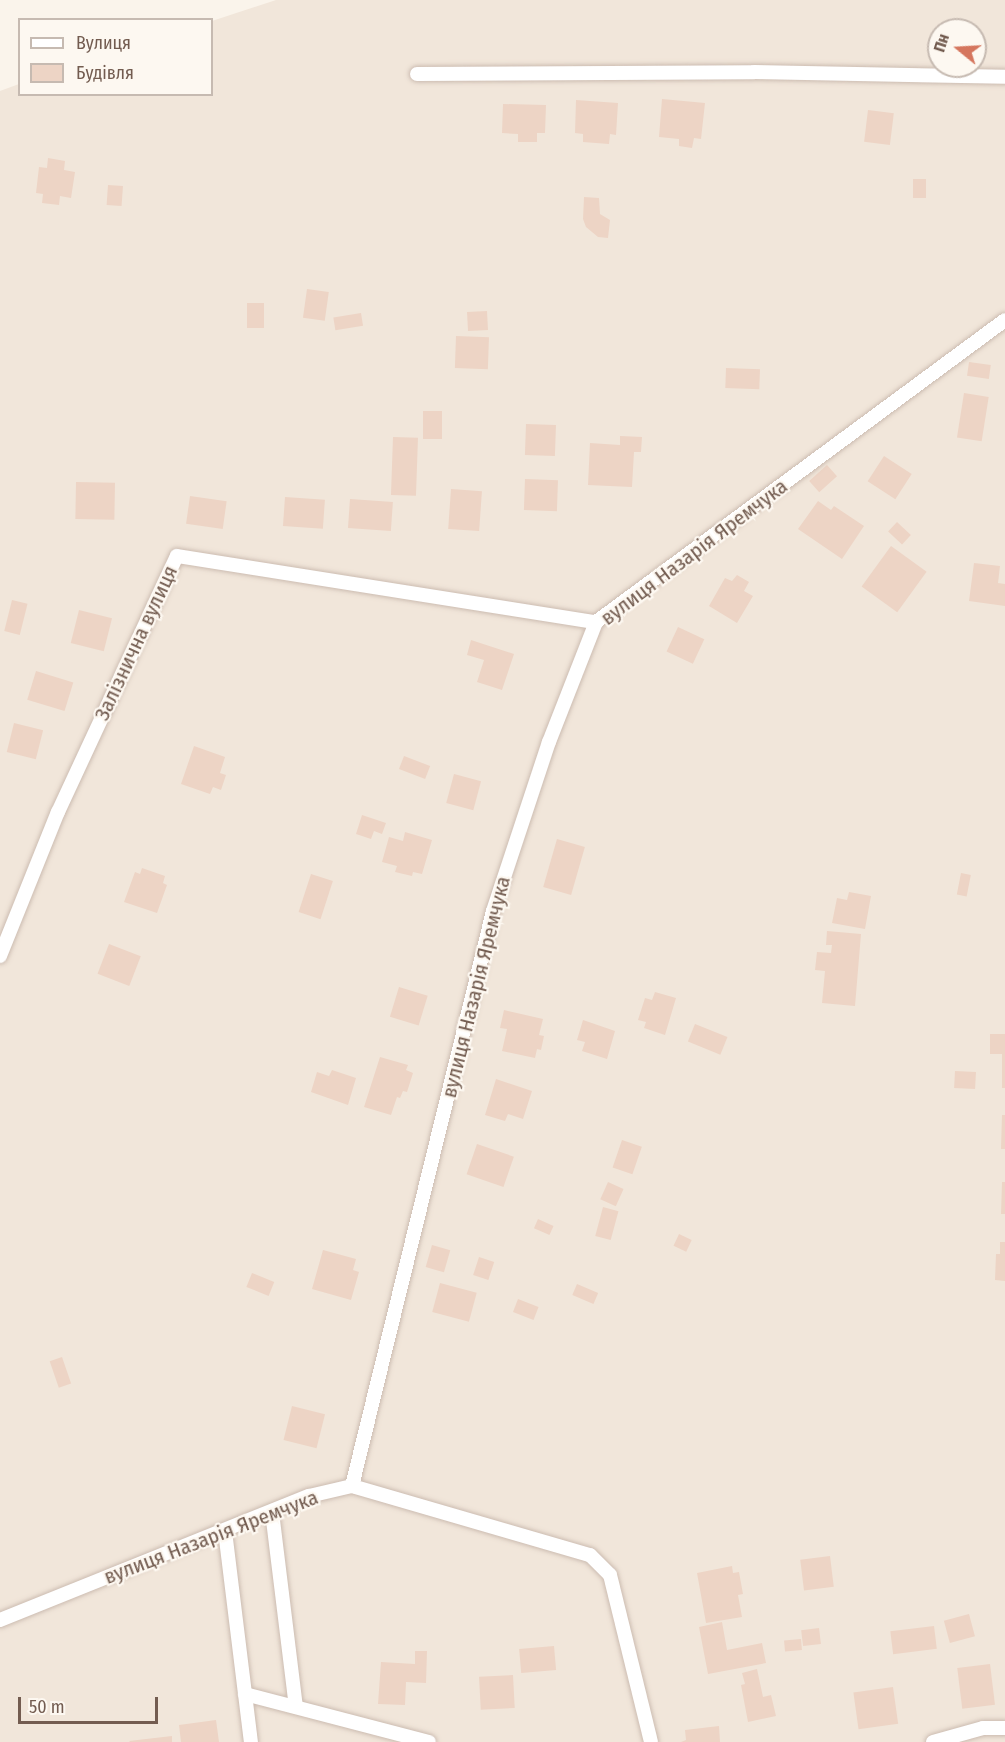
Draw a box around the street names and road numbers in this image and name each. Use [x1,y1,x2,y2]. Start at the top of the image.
street label: вулиця Назарія Яремчука [596,474,792,630]
street label: Залізнична вулиця [89,562,183,724]
street label: вулиця Назарія Яремчука [436,874,516,1100]
street label: вулиця Назарія Яремчука [100,1484,322,1590]

